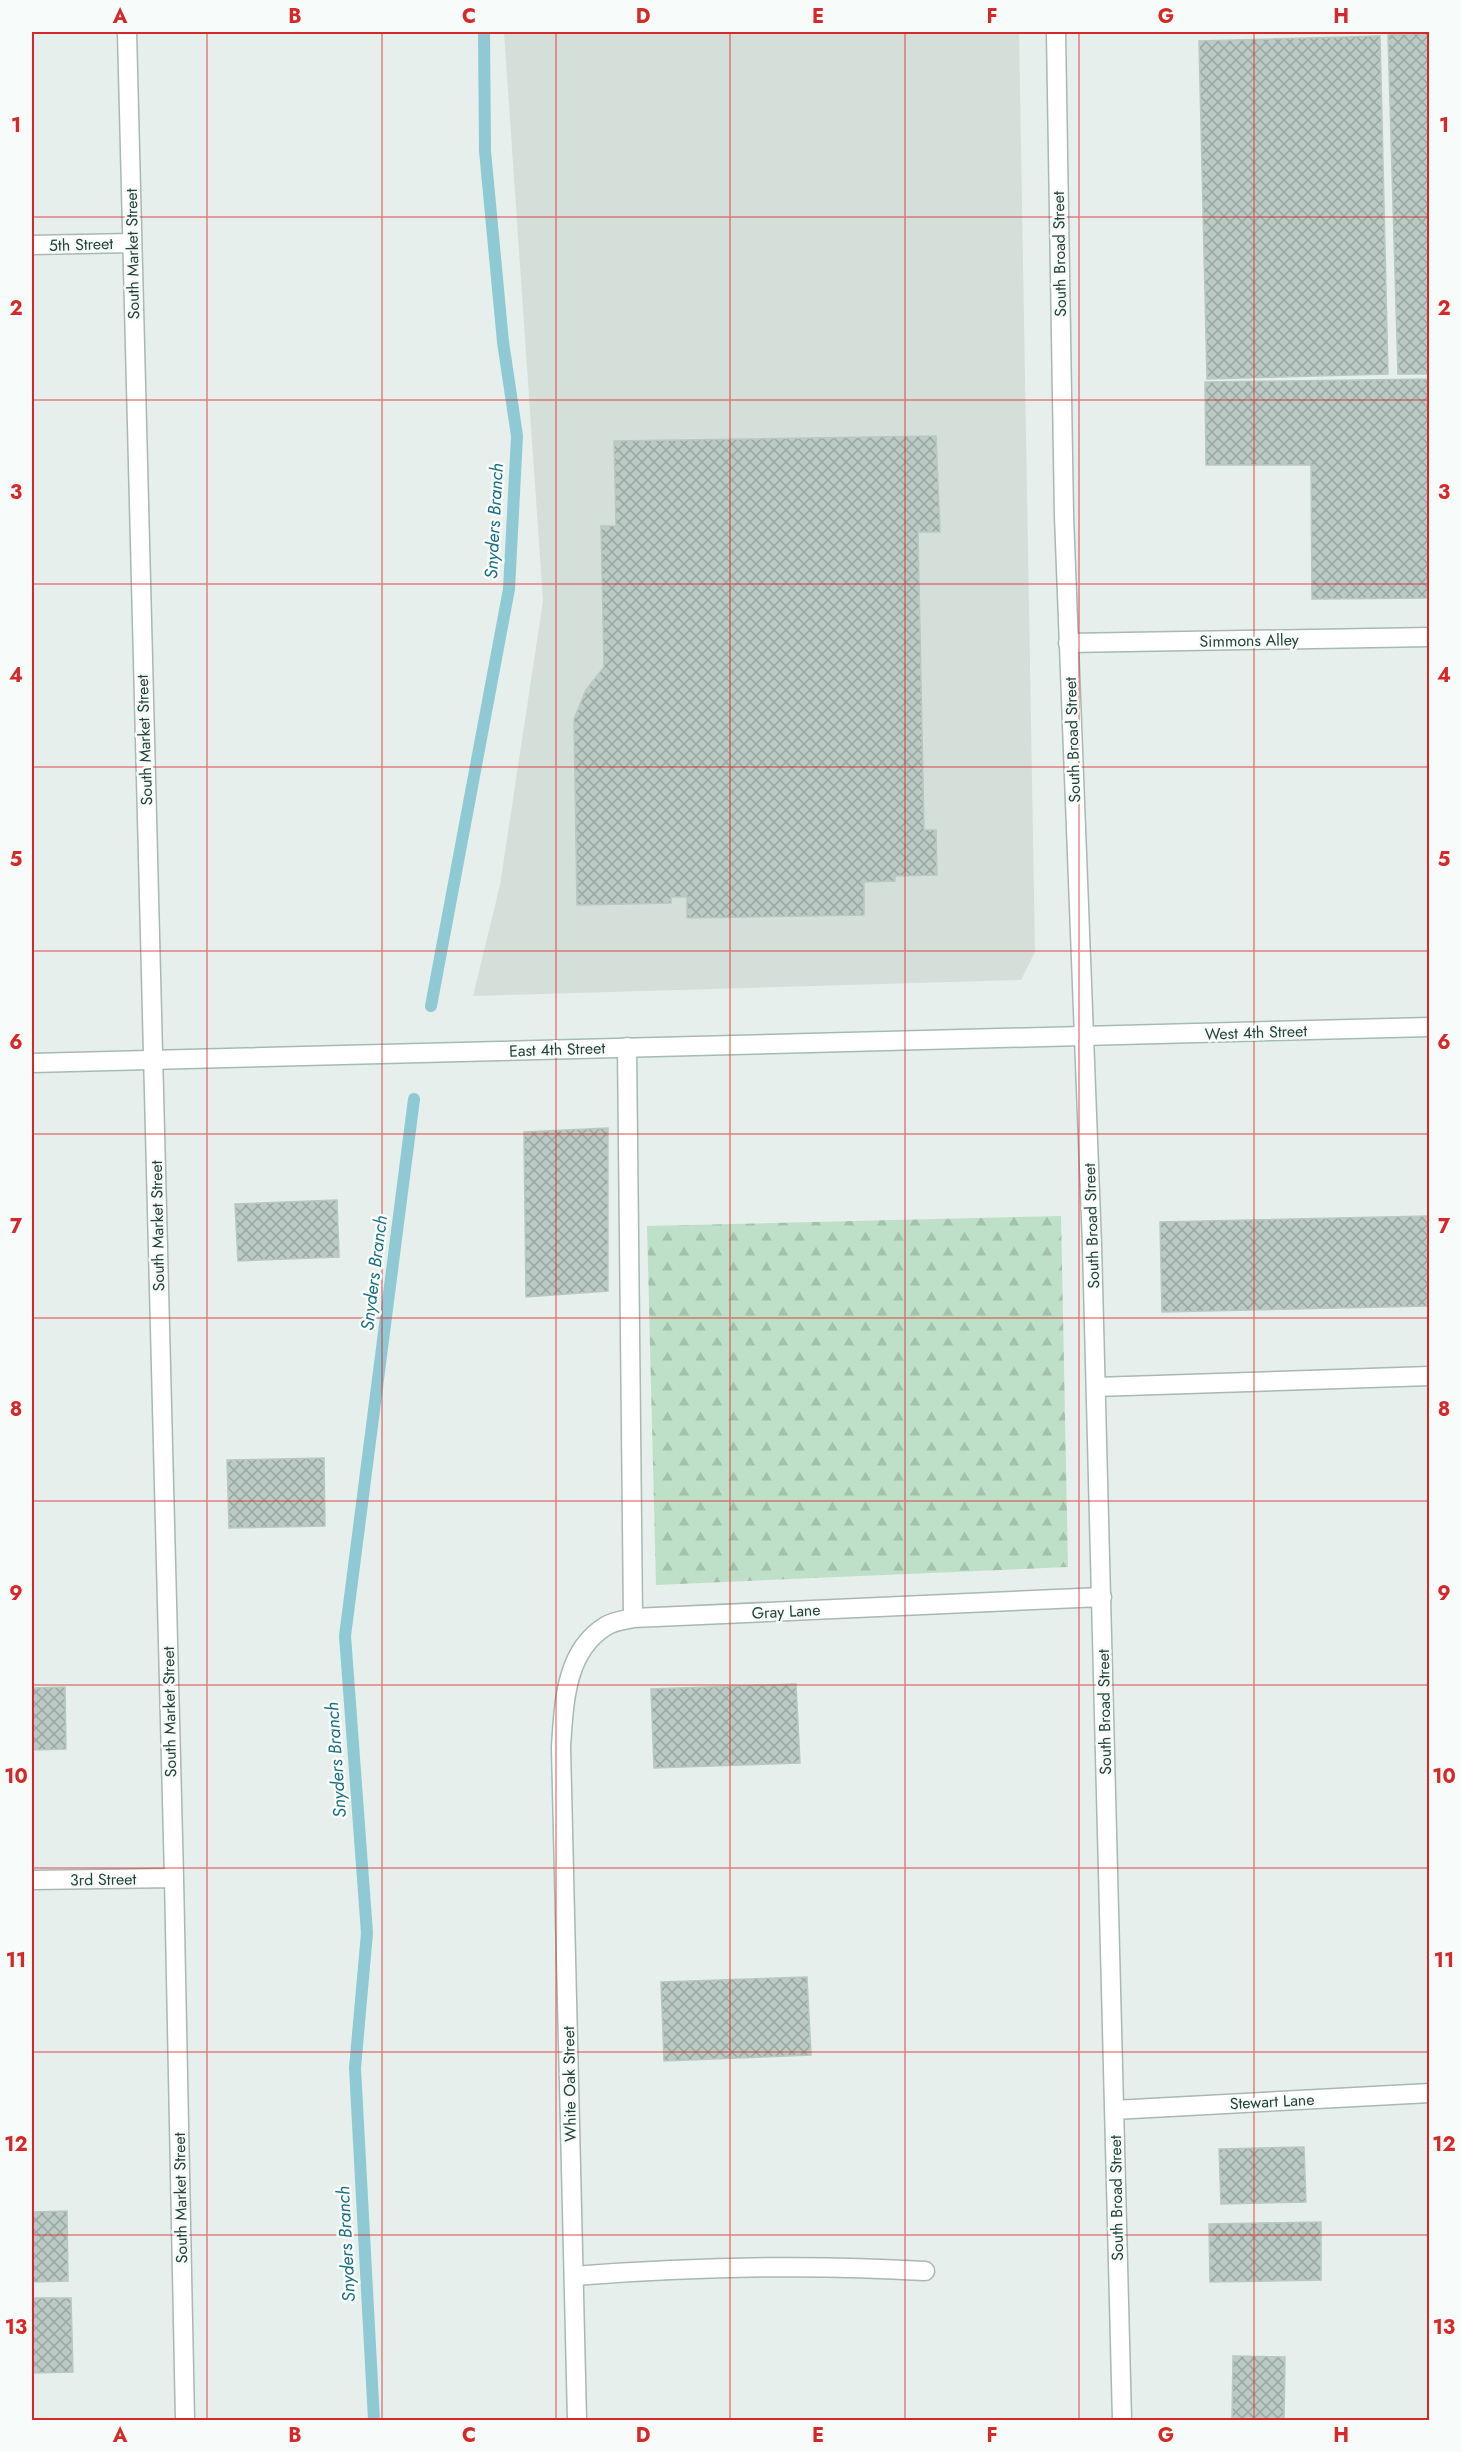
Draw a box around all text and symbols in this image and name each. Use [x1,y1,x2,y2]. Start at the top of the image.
text: A [112,2,128,31]
text: B [288,2,302,31]
text: C [462,2,476,31]
text: D [636,2,650,31]
text: E [812,2,824,31]
text: F [986,2,998,31]
text: G [1158,2,1174,31]
text: H [1333,2,1349,31]
text: 1 [11,111,21,140]
text: 1 [1439,111,1449,140]
street label: South Market Street [120,188,145,320]
street label: South Broad Street [1047,191,1072,317]
street label: 5th Street [49,232,114,257]
text: 2 [9,294,23,323]
text: 2 [1437,294,1451,323]
water label: Snyders Branch [478,462,510,580]
text: 3 [10,478,22,507]
text: 3 [1438,478,1450,507]
street label: Simmons Alley [1199,628,1300,653]
text: 4 [9,661,23,690]
text: 4 [1437,661,1451,690]
street label: South Market Street [131,674,158,806]
street label: South Broad Street [1059,677,1086,803]
text: 5 [10,845,23,874]
text: 5 [1438,845,1451,874]
street label: West 4th Street [1204,1019,1308,1046]
text: 6 [9,1028,23,1057]
text: 6 [1437,1028,1451,1057]
street label: East 4th Street [509,1036,606,1063]
street label: South Market Street [145,1160,170,1292]
street label: South Broad Street [1078,1163,1105,1289]
text: 7 [10,1212,23,1241]
text: 7 [1438,1212,1451,1241]
water label: Snyders Branch [354,1214,394,1332]
text: 8 [10,1395,22,1424]
text: 8 [1438,1395,1450,1424]
text: 9 [9,1579,23,1608]
text: 9 [1437,1579,1451,1608]
street label: Gray Lane [751,1598,821,1625]
street label: South Market Street [157,1646,182,1778]
street label: South Broad Street [1092,1649,1117,1775]
water label: Snyders Branch [319,1701,353,1819]
text: 10 [4,1762,28,1791]
text: 10 [1432,1762,1456,1791]
street label: 3rd Street [70,1867,137,1892]
text: 11 [6,1946,26,1975]
text: 11 [1434,1946,1454,1975]
street label: White Oak Street [557,2026,582,2142]
street label: Stewart Lane [1229,2088,1315,2115]
text: 12 [4,2130,28,2159]
text: 12 [1432,2130,1456,2159]
street label: South Market Street [168,2132,193,2264]
street label: South Broad Street [1104,2135,1129,2261]
water label: Snyders Branch [330,2185,362,2303]
text: 13 [5,2313,27,2342]
text: 13 [1433,2313,1455,2342]
text: A [112,2421,128,2450]
text: B [288,2421,302,2450]
text: C [462,2421,476,2450]
text: D [636,2421,650,2450]
text: E [812,2421,824,2450]
text: F [986,2421,998,2450]
text: G [1158,2421,1174,2450]
text: H [1333,2421,1349,2450]

